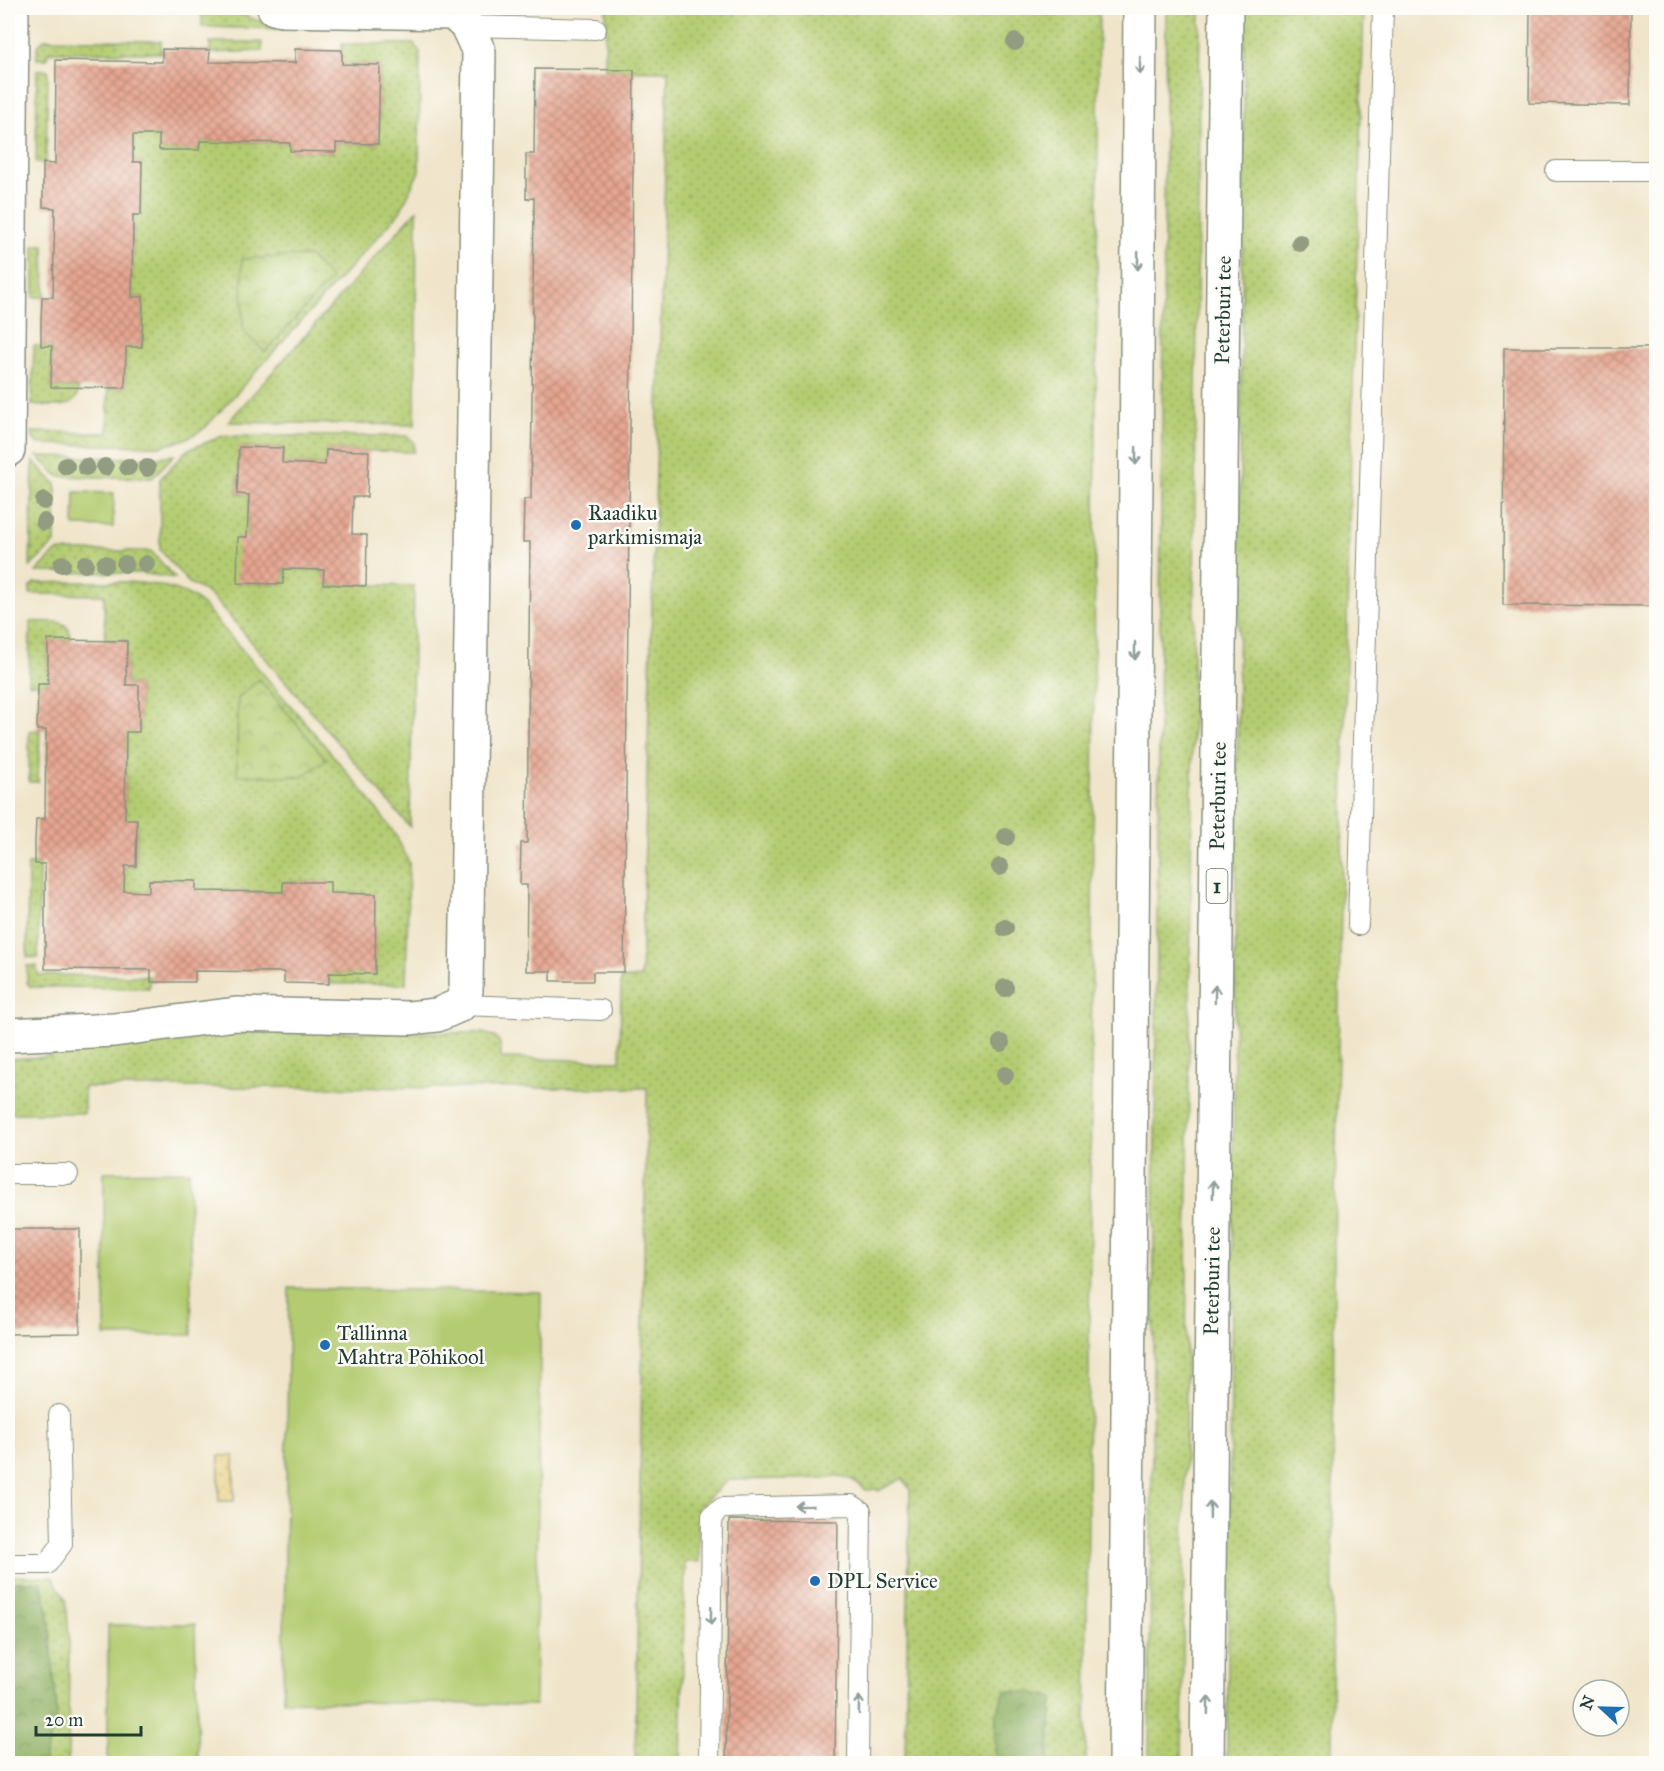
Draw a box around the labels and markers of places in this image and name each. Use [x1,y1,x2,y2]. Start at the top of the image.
place label: Raadiku parkimismaja [587,500,702,550]
marker: Raadiku parkimismaja [569,518,583,532]
place label: Tallinna Mahtra Põhikool [337,1320,485,1370]
marker: Tallinna Mahtra Põhikool [318,1338,332,1352]
place label: DPL Service [827,1568,938,1594]
marker: DPL Service [808,1574,822,1588]

